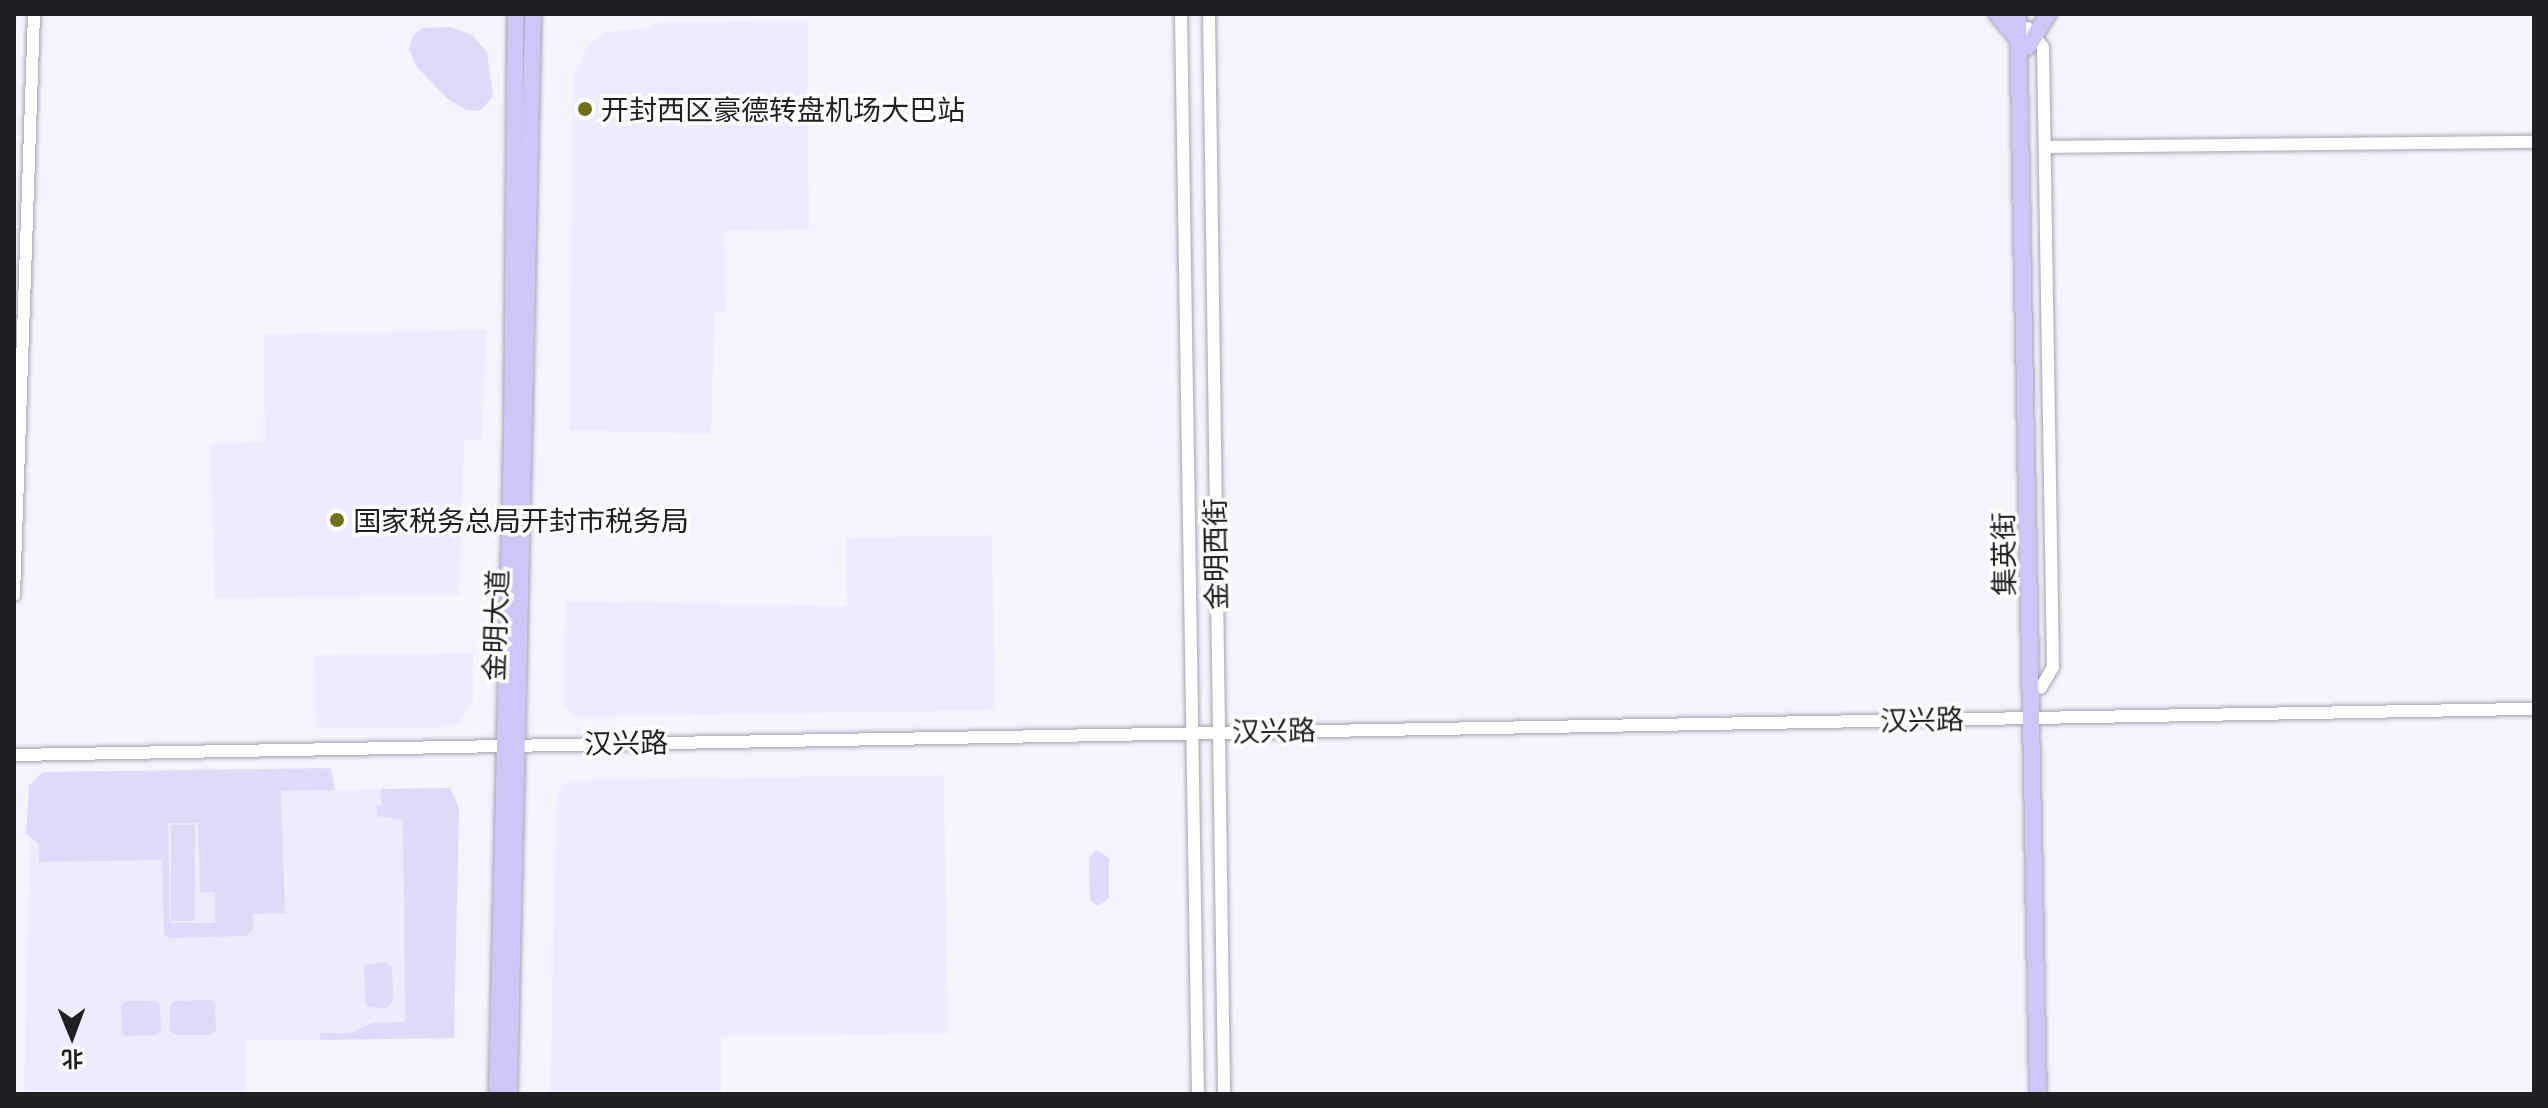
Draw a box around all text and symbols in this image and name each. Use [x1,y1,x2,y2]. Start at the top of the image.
place label: 开封西区豪德转盘机场大巴站 [601,92,965,126]
marker: 开封西区豪德转盘机场大巴站 [576,100,594,118]
street label: 金明西街 [1197,498,1233,610]
place label: 国家税务总局开封市税务局 [353,503,689,537]
marker: 国家税务总局开封市税务局 [328,511,346,529]
street label: 集英街 [1985,512,2021,596]
street label: 金明大道 [476,568,514,682]
street label: 汉兴路 [1880,701,1964,737]
street label: 汉兴路 [1232,712,1316,748]
street label: 汉兴路 [584,724,668,760]
north arrow [32,996,112,1076]
text: 北 [61,1045,84,1075]

